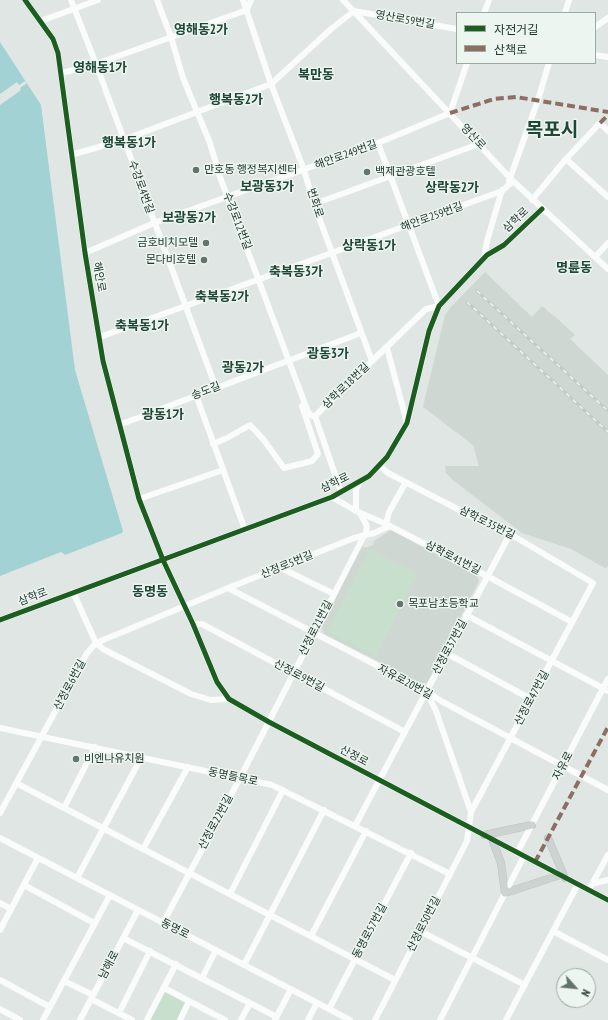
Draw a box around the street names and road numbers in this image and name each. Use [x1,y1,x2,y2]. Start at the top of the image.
street label: 영산로59번길 [374,8,436,32]
street label: 영산로 [458,121,488,153]
street label: 해안로249번길 [313,138,379,172]
street label: 수강로4번길 [125,159,157,215]
street label: 번화로 [304,187,326,219]
street label: 수강로12번길 [220,190,254,252]
street label: 해안로259번길 [399,200,465,234]
street label: 삼학로 [500,205,532,235]
street label: 해안로 [90,261,108,293]
street label: 삼학로18번길 [320,360,372,412]
street label: 송도길 [189,379,223,403]
street label: 삼학로 [318,470,352,496]
street label: 삼학로35번길 [457,504,517,542]
street label: 삼학로41번길 [423,538,483,578]
street label: 산정로5번길 [259,548,315,582]
street label: 삼학로 [16,585,50,609]
street label: 산정로21번길 [296,598,336,658]
street label: 산정로37번길 [430,617,470,677]
street label: 산정로6번길 [51,657,89,713]
street label: 산정로9번길 [271,657,327,695]
street label: 자유로20번길 [375,662,435,702]
street label: 산정로47번길 [512,668,552,728]
street label: 산정로 [337,743,371,769]
street label: 자유로 [550,749,576,783]
street label: 동명들목로 [207,765,259,789]
street label: 산정로22번길 [196,792,236,852]
street label: 산정로50번길 [404,894,444,954]
street label: 동명로57번길 [350,901,390,961]
street label: 동명로 [158,916,192,942]
street label: 남해로 [96,948,122,982]

